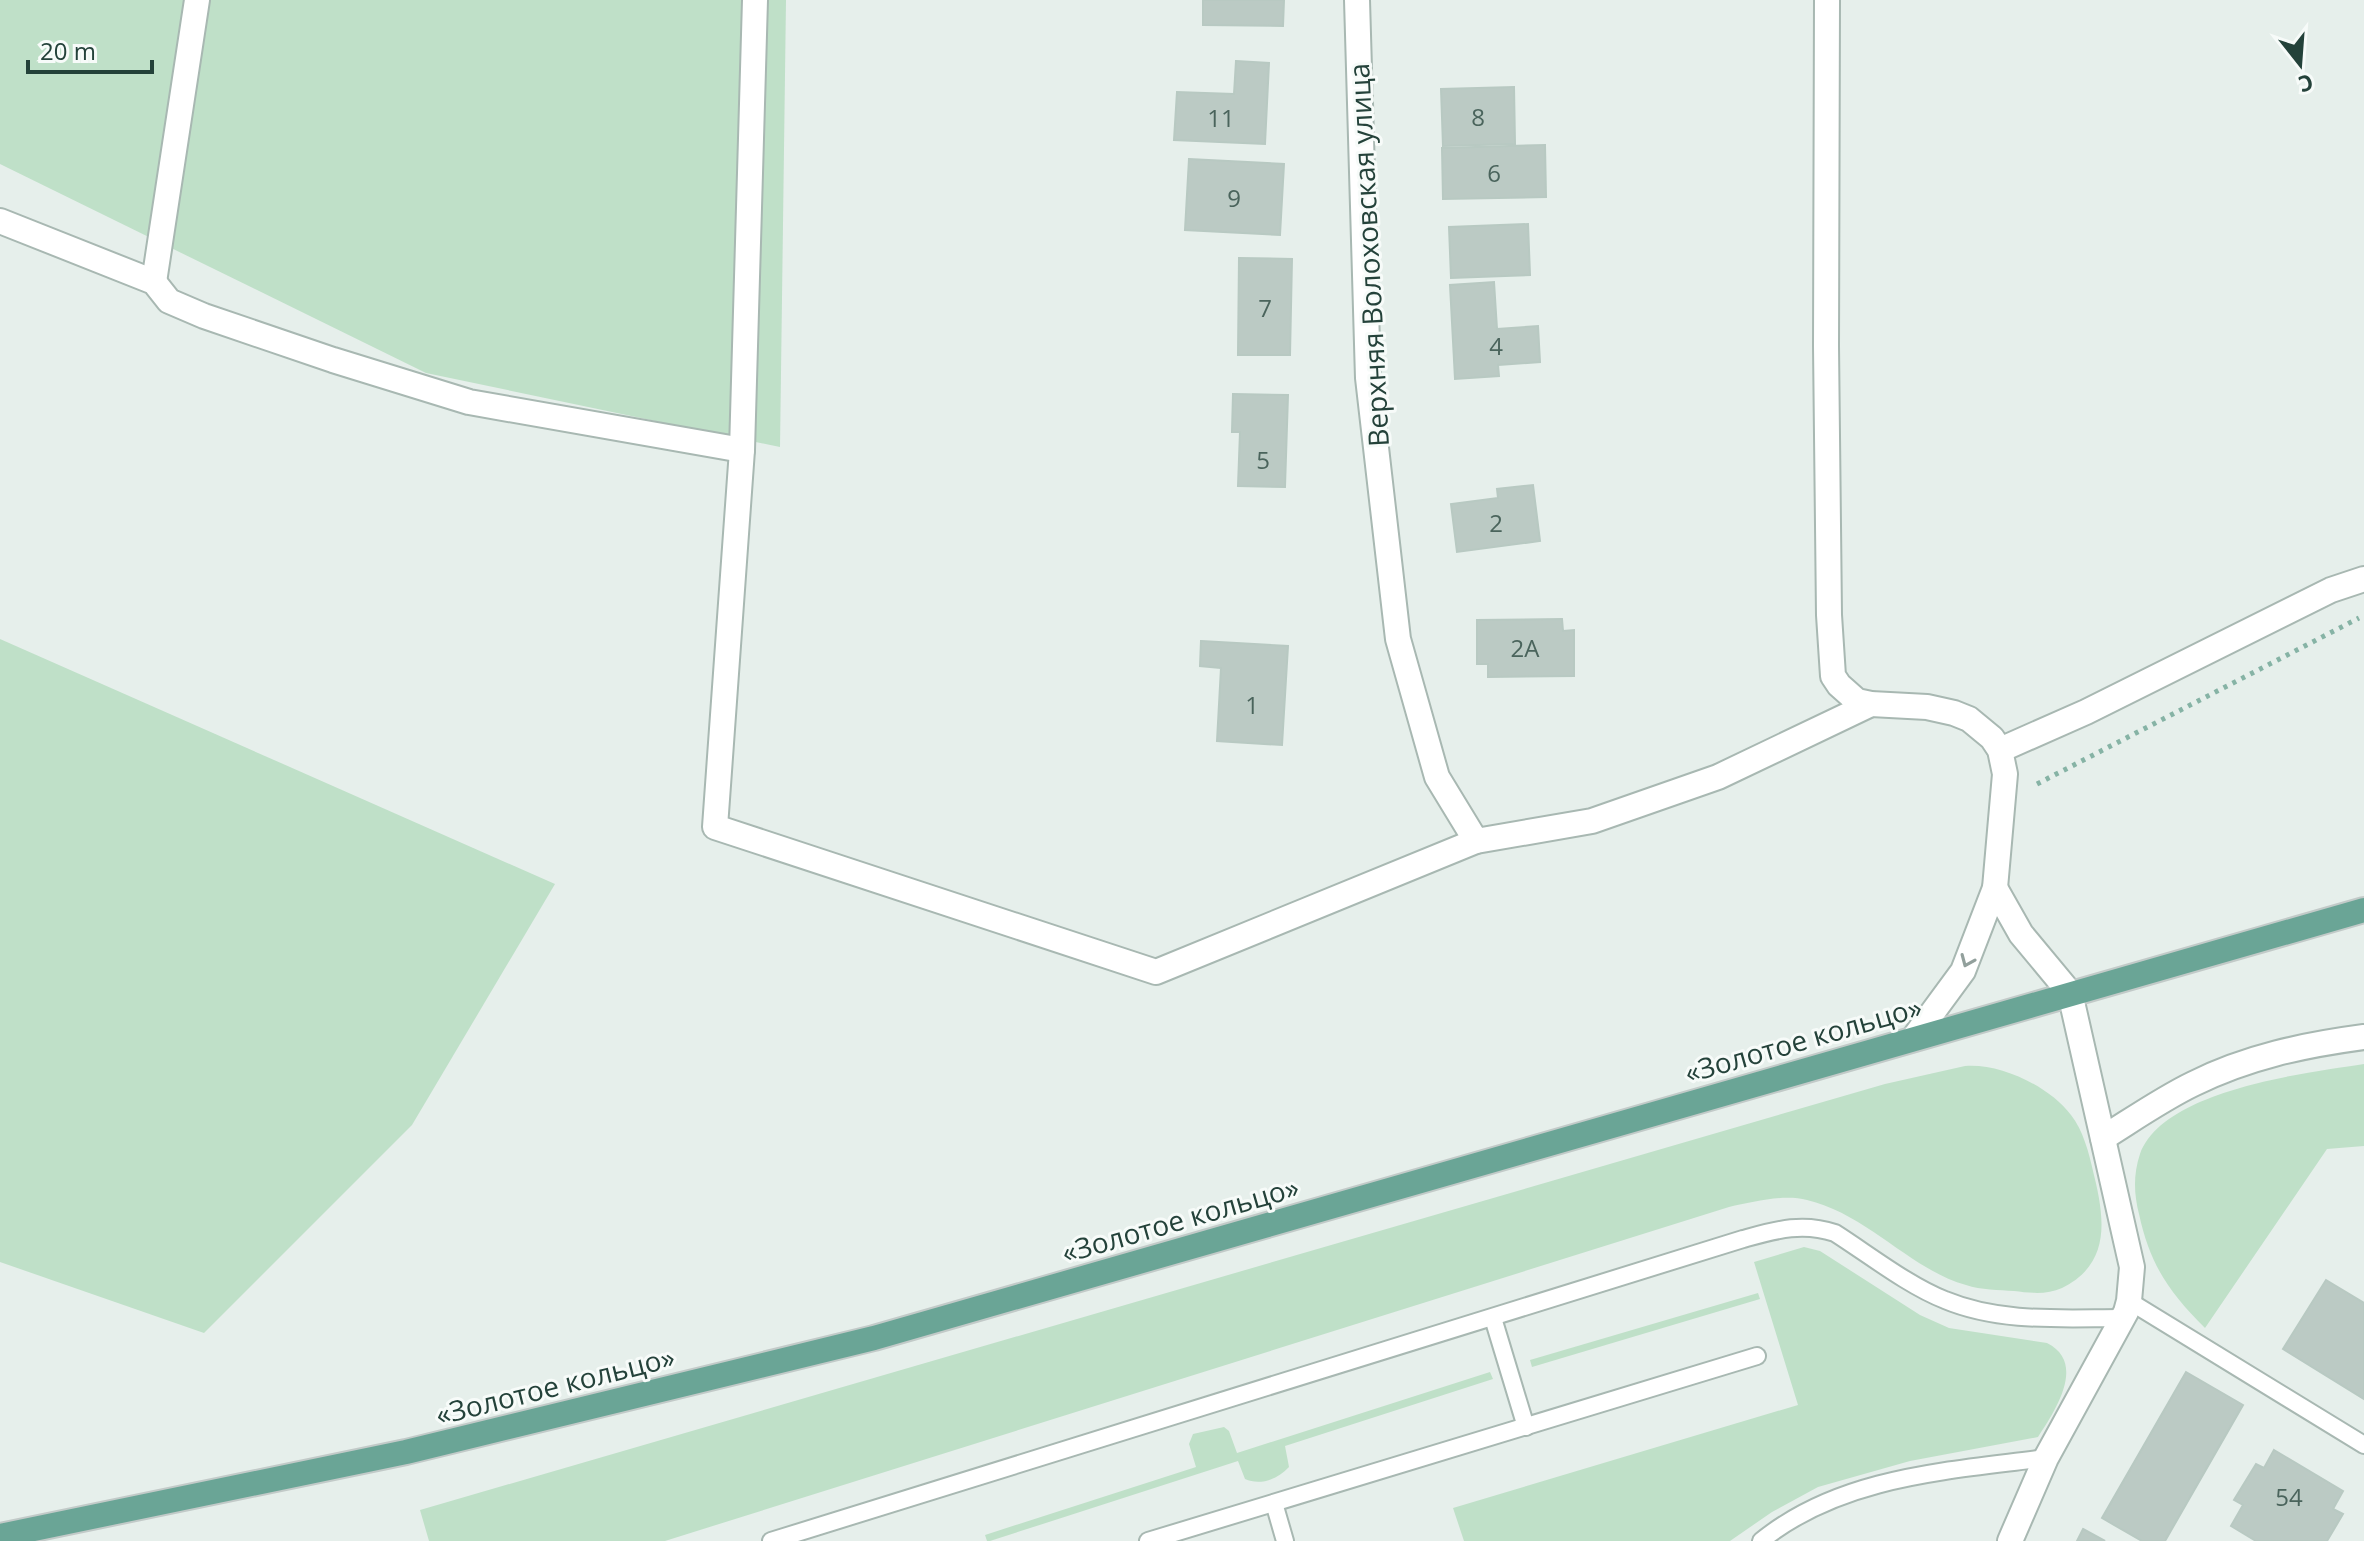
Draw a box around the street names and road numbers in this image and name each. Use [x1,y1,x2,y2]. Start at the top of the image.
street label: Верхняя Волоховская улица [1339,62,1397,448]
street label: «Золотое кольцо» [1680,987,1926,1091]
street label: «Золотое кольцо» [1057,1167,1303,1271]
street label: «Золотое кольцо» [432,1337,678,1433]

